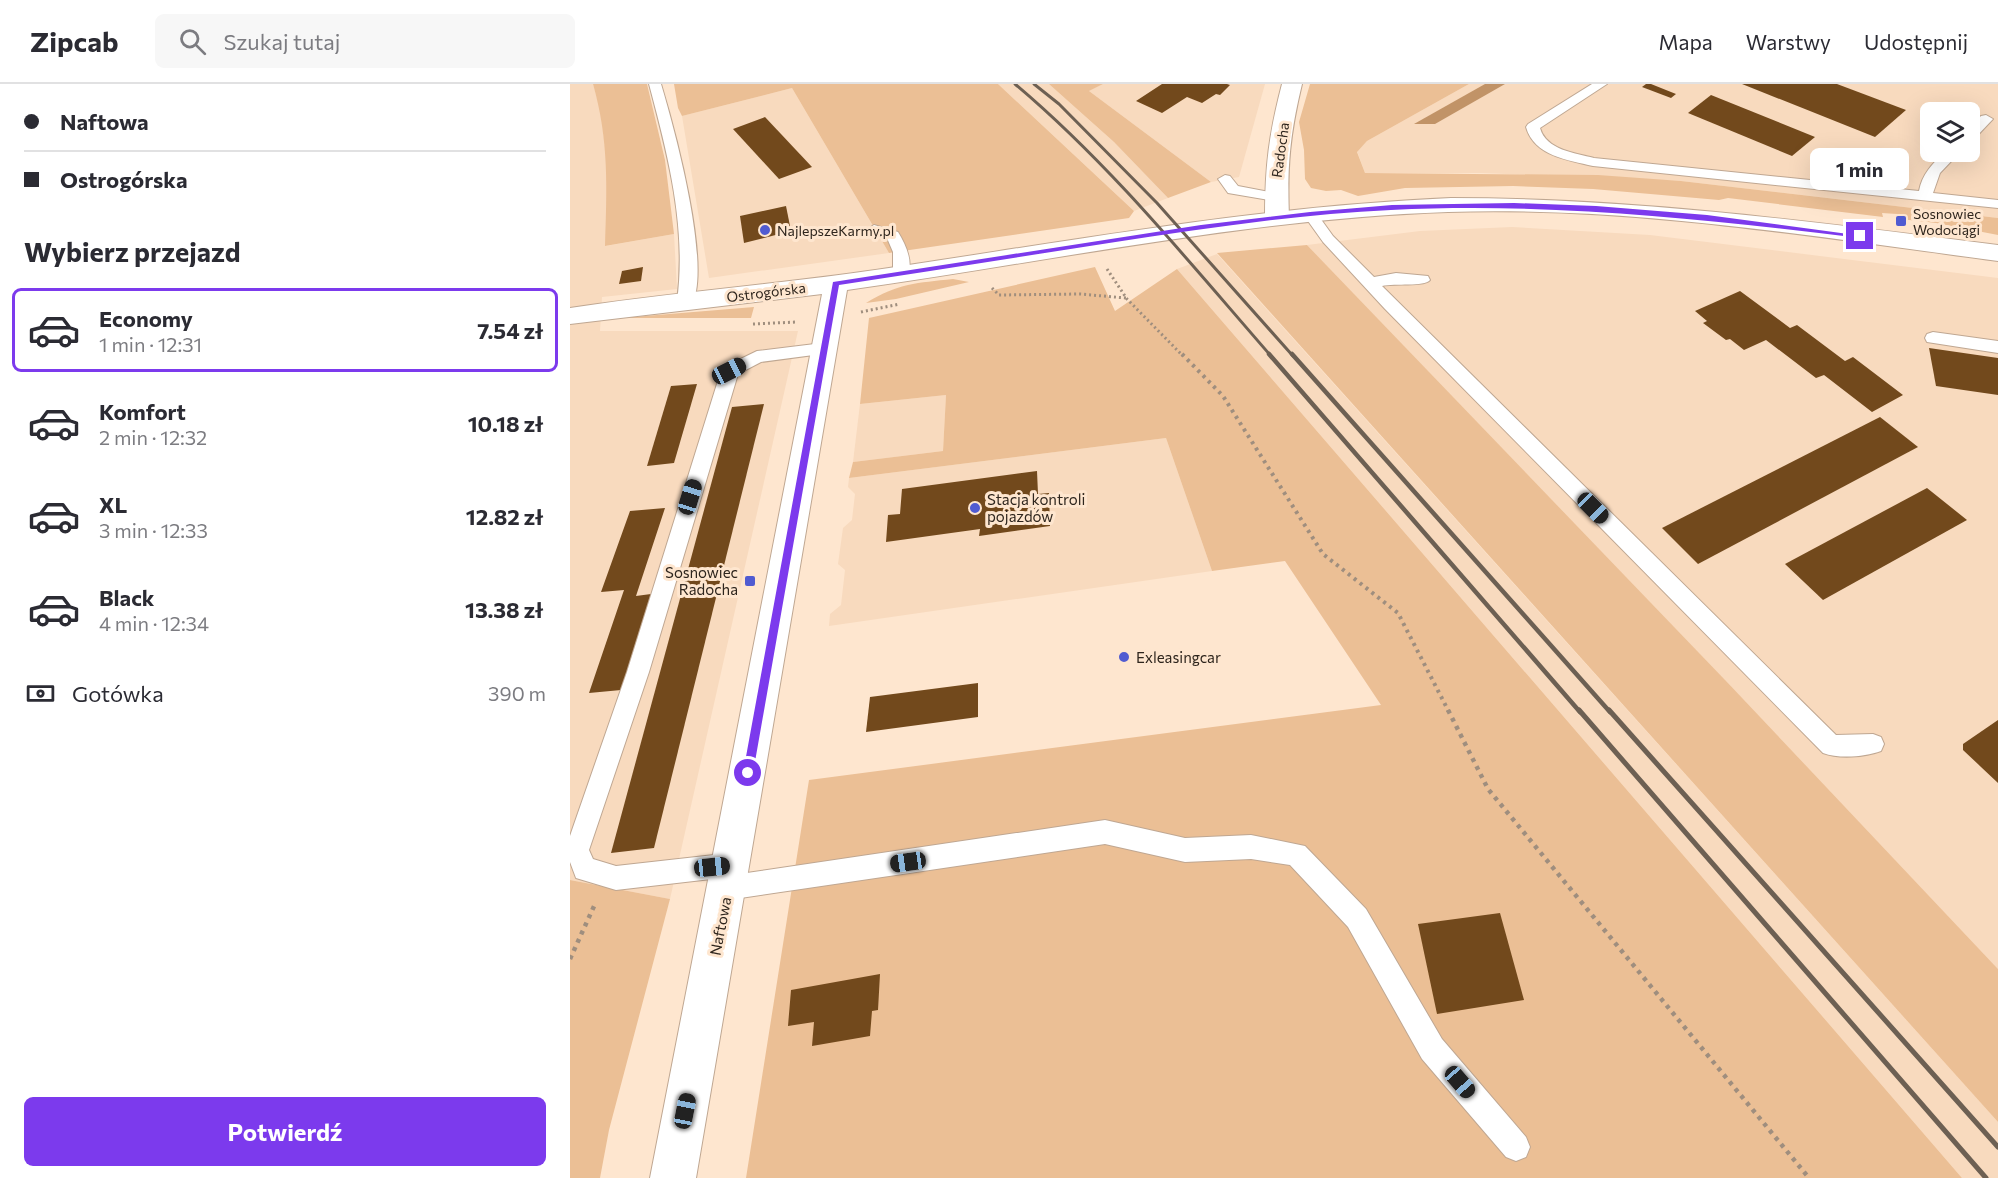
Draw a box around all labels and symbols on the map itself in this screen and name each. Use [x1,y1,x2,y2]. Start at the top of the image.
street label: Radocha [1268,121,1292,179]
callout: 1 min [1810,149,1910,191]
place label: Sosnowiec Wodociągi [1913,205,1981,238]
marker: Sosnowiec Wodociągi [1894,214,1908,228]
place label: NajlepszeKarmy.pl [777,222,894,239]
route end [1846,222,1873,249]
marker: NajlepszeKarmy.pl [758,223,772,237]
street label: Ostrogórska [725,279,807,305]
car [709,355,749,387]
car [676,477,704,517]
car [1574,489,1612,527]
place label: Stacja kontroli pojazdów [987,490,1085,525]
marker: Stacja kontroli pojazdów [968,501,982,515]
place label: Sosnowiec Radocha [665,563,738,598]
marker: Sosnowiec Radocha [743,574,757,588]
place label: Exleasingcar [1136,648,1221,666]
marker: Exleasingcar [1117,650,1131,664]
route start [734,759,761,786]
car [889,851,927,873]
car [693,856,731,878]
street label: Naftowa [705,895,735,957]
car [1441,1063,1479,1101]
car [673,1092,697,1130]

